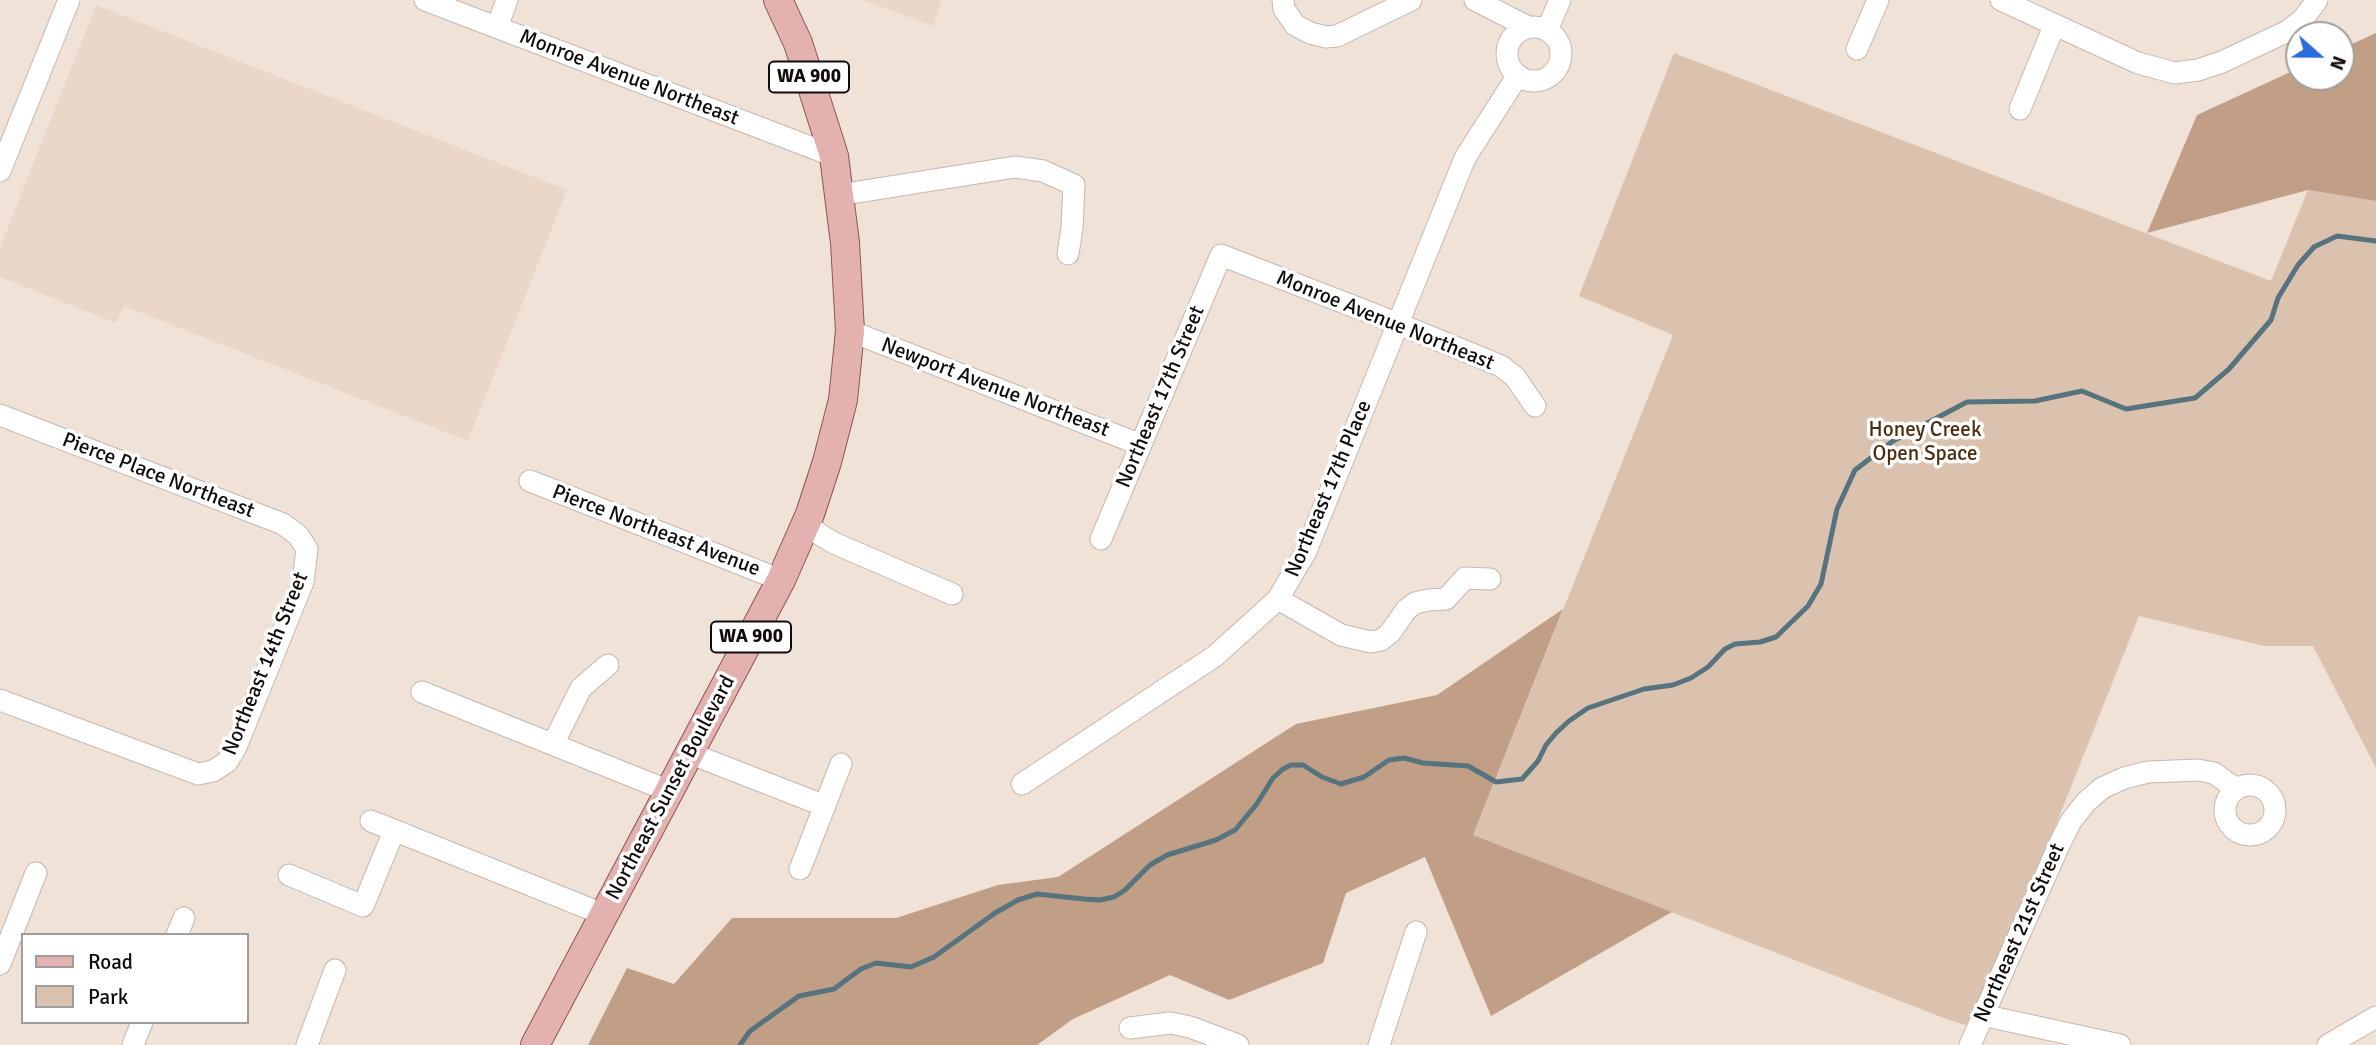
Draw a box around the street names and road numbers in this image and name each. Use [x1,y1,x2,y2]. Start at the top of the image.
street label: Monroe Avenue Northeast [516,25,742,131]
road number: WA 900 [769,61,849,92]
street label: Monroe Avenue Northeast [1272,266,1498,376]
street label: Northeast 17th Street [1111,302,1211,492]
street label: Newport Avenue Northeast [878,333,1112,443]
street label: Northeast 17th Place [1280,397,1378,581]
street label: Pierce Place Northeast [58,428,258,524]
street label: Pierce Northeast Avenue [549,480,763,582]
street label: Northeast 14th Street [218,569,314,759]
road number: WA 900 [711,622,791,652]
street label: Northeast Sunset Boulevard [601,671,741,905]
street label: Northeast 21st Street [1969,840,2071,1026]

